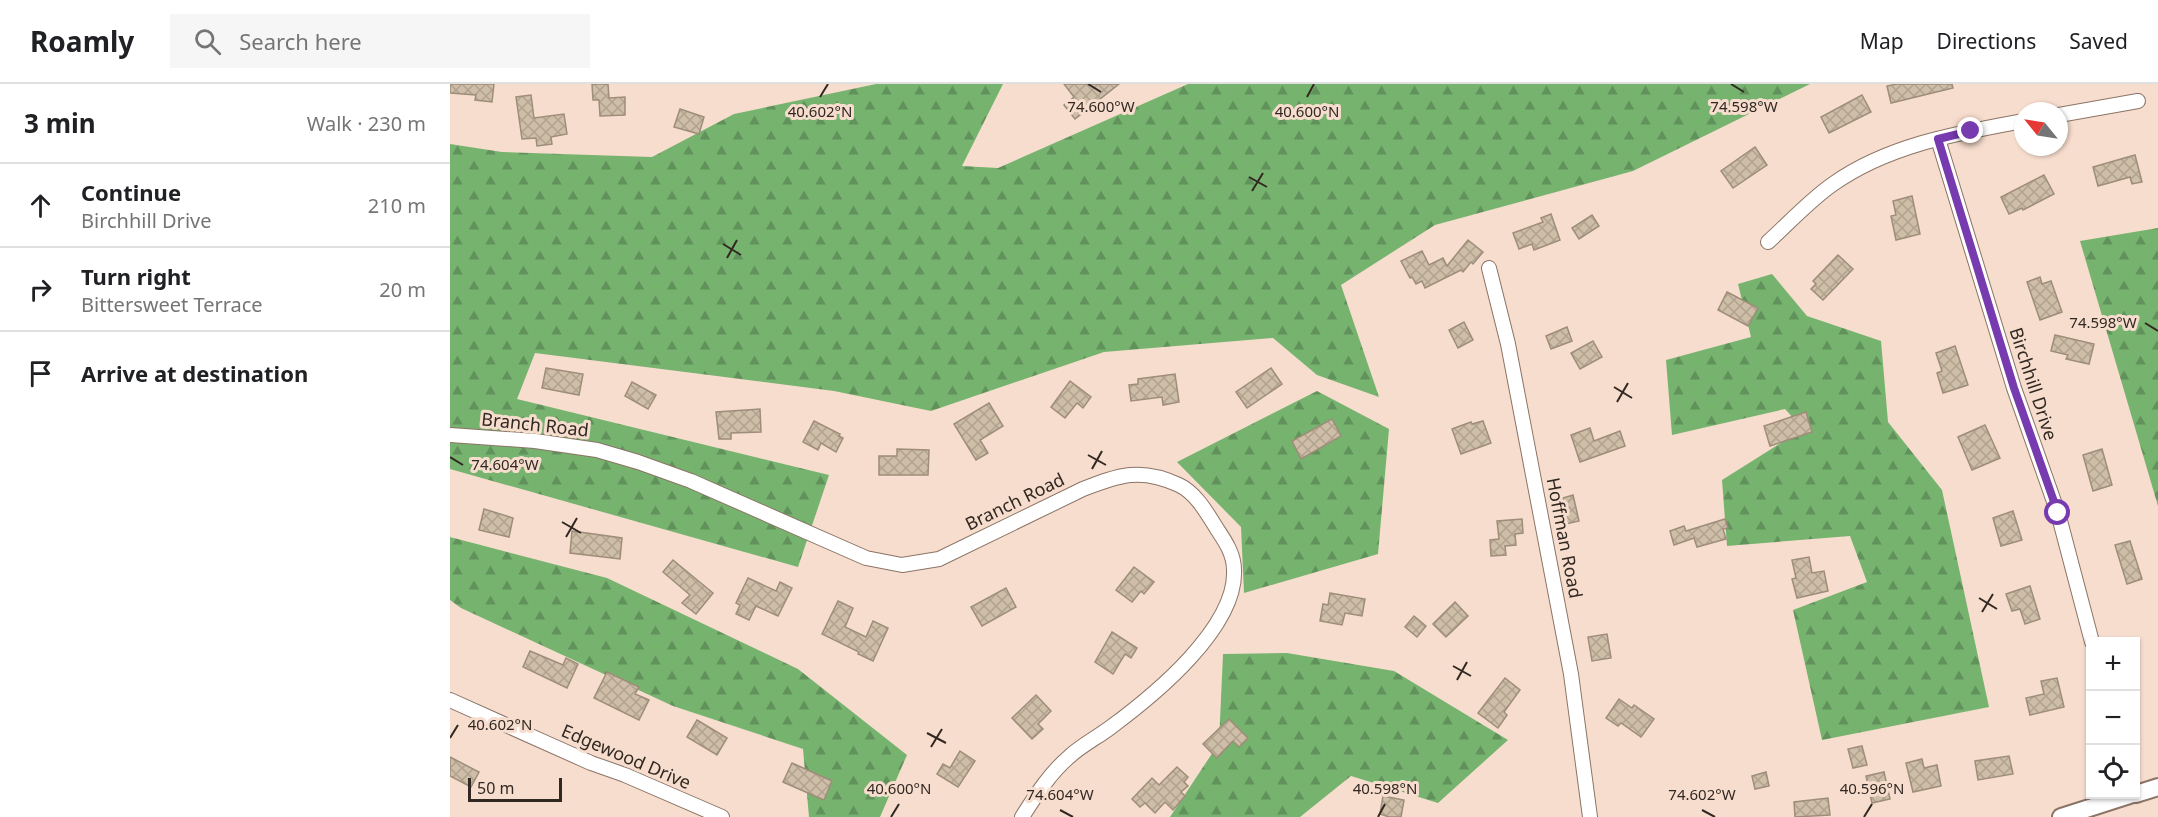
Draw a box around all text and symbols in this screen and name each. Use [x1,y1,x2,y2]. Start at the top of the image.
search box [170,14,590,68]
text: Roamly [30,22,134,60]
icon: search [191,25,224,58]
text: Search here [239,26,362,56]
text: Map [1860,27,1904,55]
text: Directions [1937,27,2036,55]
text: Saved [2069,27,2128,55]
text: 74.600°W [1067,96,1135,116]
text: 74.598°W [1710,96,1778,116]
text: 40.602°N [788,101,852,121]
text: 40.600°N [1275,101,1339,121]
north arrow [2014,102,2068,156]
text: 3 min [24,105,96,141]
text: Walk · 230 m [307,110,426,137]
route end [1957,117,1983,143]
text: Continue [81,177,181,207]
icon: ahead [24,189,57,222]
text: 210 m [368,192,426,219]
text: Birchhill Drive [81,207,211,234]
text: Turn right [81,261,191,291]
icon: right [24,273,57,306]
text: 20 m [379,276,426,303]
text: Bittersweet Terrace [81,291,263,318]
text: 74.598°W [2069,312,2137,332]
street label: Birchhill Drive [2004,324,2064,443]
icon: arrive [24,357,57,390]
text: Arrive at destination [81,358,308,388]
street label: Branch Road [480,406,590,442]
text: 74.604°W [471,454,539,474]
street label: Branch Road [961,467,1068,535]
street label: Hoffman Road [1542,475,1588,600]
route start [2044,499,2070,525]
map controls [2086,637,2140,799]
button: + [2086,637,2140,691]
button: − [2086,691,2140,745]
text: 40.602°N [468,714,532,734]
street label: Edgewood Drive [558,718,695,794]
button: locate [2086,745,2140,799]
scale bar [468,775,562,802]
text: 50 m [477,777,514,799]
text: 40.600°N [867,778,931,798]
text: 40.598°N [1353,778,1417,798]
text: 40.596°N [1840,778,1904,798]
text: 74.604°W [1026,784,1094,804]
text: 74.602°W [1668,784,1736,804]

